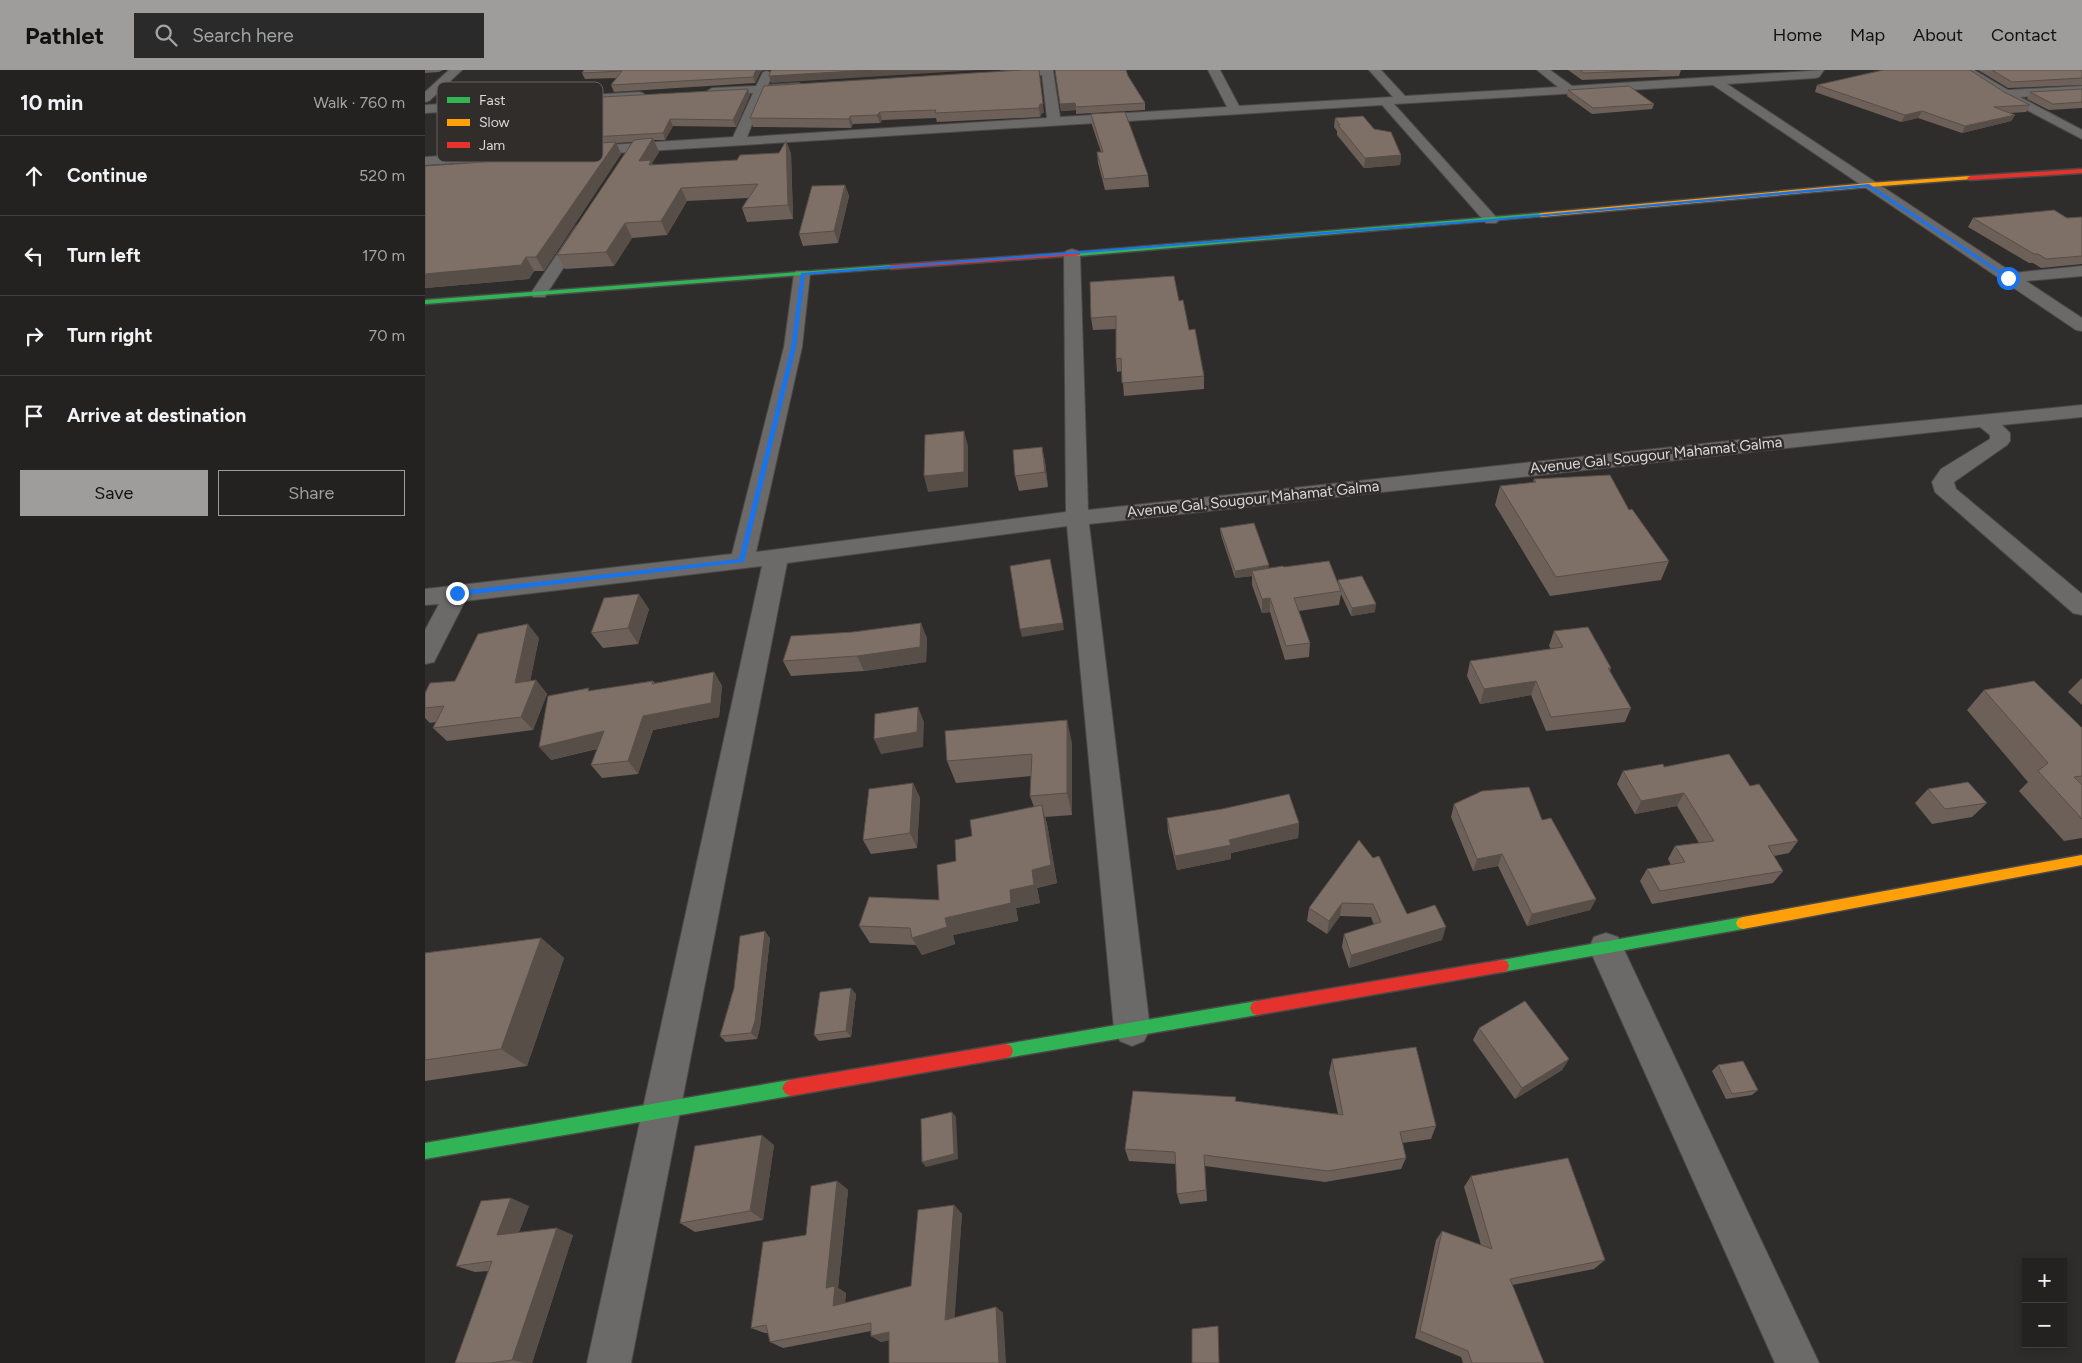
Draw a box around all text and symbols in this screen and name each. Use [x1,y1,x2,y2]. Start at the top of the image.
search box [134,13,484,58]
text: Pathlet [25,21,104,50]
icon: search [152,21,180,49]
text: Search here [192,24,294,47]
text: Home [1773,24,1822,46]
text: Map [1850,24,1885,46]
text: About [1913,24,1963,46]
text: Contact [1991,24,2057,46]
legend [437,82,603,162]
text: 10 min [20,90,83,115]
text: Fast [479,92,505,109]
text: Walk · 760 m [313,93,405,112]
text: Slow [479,114,510,131]
text: Jam [479,137,505,154]
icon: ahead [20,162,48,190]
text: Continue [67,164,147,187]
text: 520 m [359,166,405,185]
icon: left [20,242,48,270]
text: Turn left [67,244,141,267]
text: 170 m [362,246,405,265]
route start [1997,267,2020,290]
icon: right [20,322,48,350]
text: Turn right [67,324,153,347]
text: 70 m [369,326,405,345]
icon: arrive [20,402,48,430]
text: Arrive at destination [67,404,246,427]
street label: Avenue Gal. Sougour Mahamat Galma [1529,433,1783,477]
button: Save [20,470,208,516]
button: Share [218,470,405,516]
street label: Avenue Gal. Sougour Mahamat Galma [1126,477,1380,521]
route end [446,582,469,605]
map controls [2022,1258,2067,1348]
button: + [2022,1258,2067,1303]
button: − [2022,1303,2067,1348]

